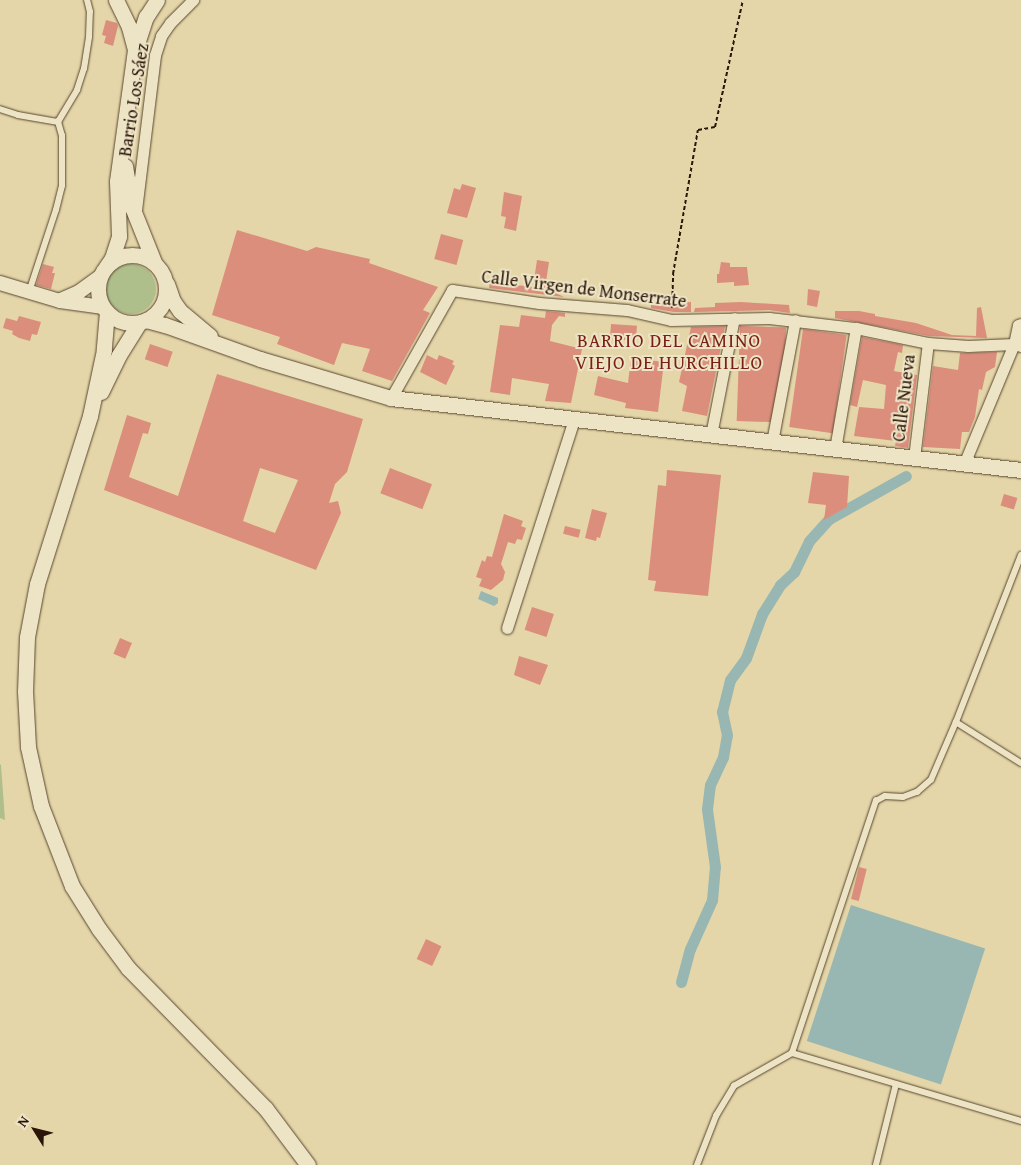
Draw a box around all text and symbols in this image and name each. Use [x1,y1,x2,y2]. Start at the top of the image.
street label: Barrio Los Sáez [114,42,154,158]
street label: Calle Virgen de Monserrate [480,266,688,312]
district label: BARRIO DEL CAMINO VIEJO DE HURCHILLO [573,330,765,374]
street label: Calle Nueva [888,353,920,443]
north arrow [10,1105,60,1155]
text: N [12,1112,34,1131]

